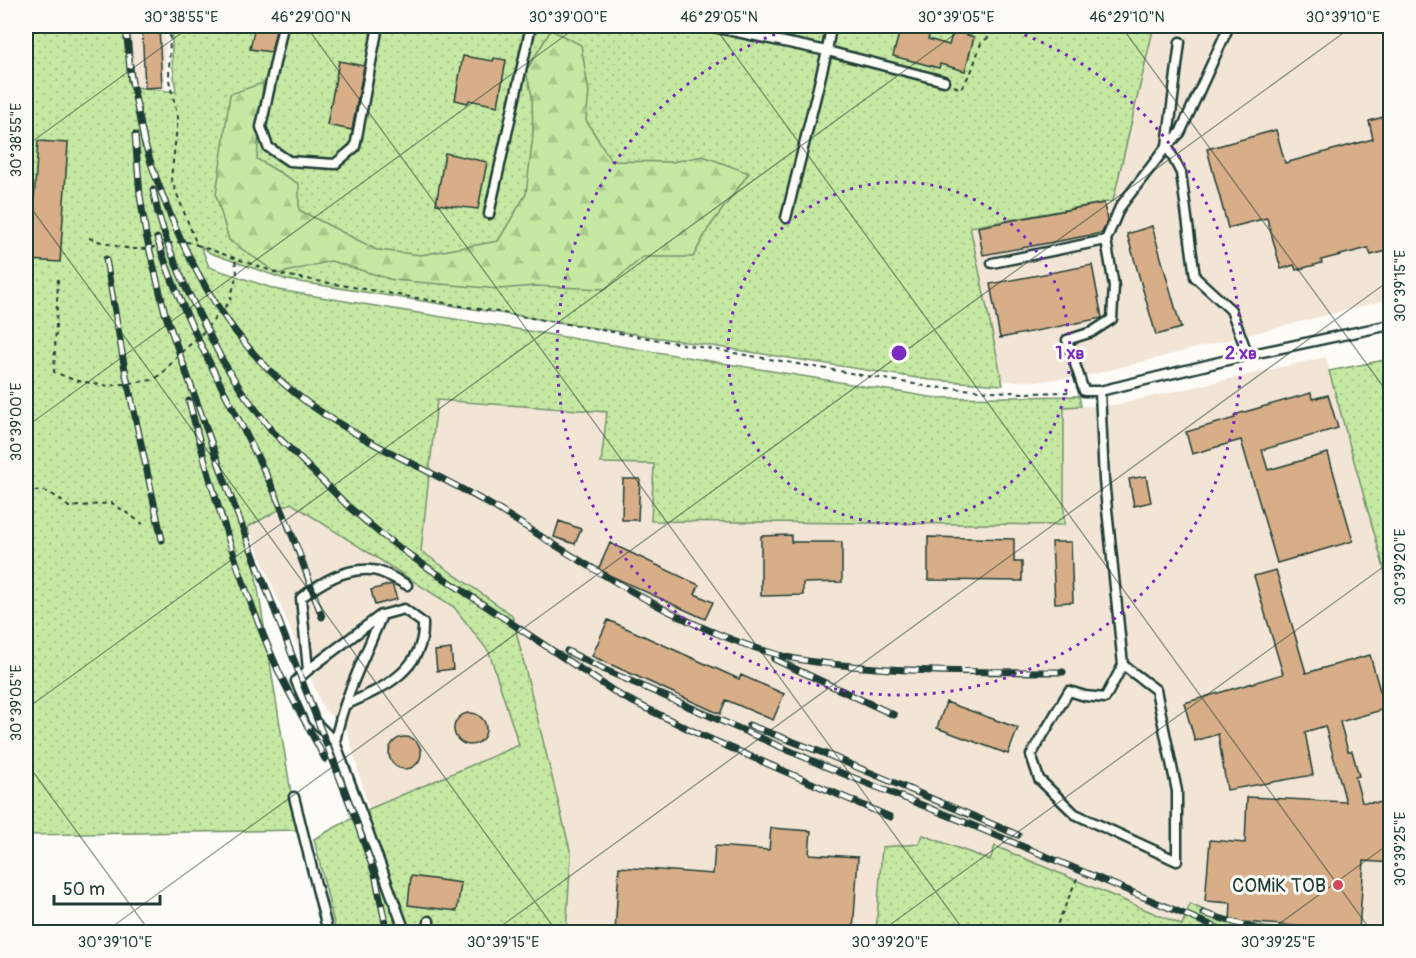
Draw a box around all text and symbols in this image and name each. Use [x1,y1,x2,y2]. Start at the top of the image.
text: 30°38'55"E [144,8,218,27]
text: 46°29'00"N [271,8,351,27]
text: 30°39'00"E [529,8,608,27]
text: 46°29'05"N [680,8,758,27]
text: 30°39'05"E [918,8,994,27]
text: 46°29'10"N [1089,8,1165,27]
text: 30°39'10"E [1306,8,1380,27]
text: 30°38'55"E [7,103,26,177]
text: 30°39'15"E [1391,250,1410,322]
text: 1 хв [1056,342,1085,365]
text: 2 хв [1225,342,1257,365]
centre of rings [889,343,909,363]
text: 30°39'00"E [7,382,26,461]
text: 30°39'20"E [1391,528,1410,605]
text: 30°39'05"E [7,665,26,741]
text: 30°39'25"E [1391,811,1410,886]
scale bar [54,868,160,906]
place label: СОМіК ТОВ [1232,873,1326,898]
text: 50 m [63,878,105,901]
marker: СОМіК ТОВ [1331,878,1345,892]
text: 30°39'10"E [78,933,152,952]
text: 30°39'15"E [467,933,539,952]
text: 30°39'20"E [852,933,929,952]
text: 30°39'25"E [1241,933,1316,952]

